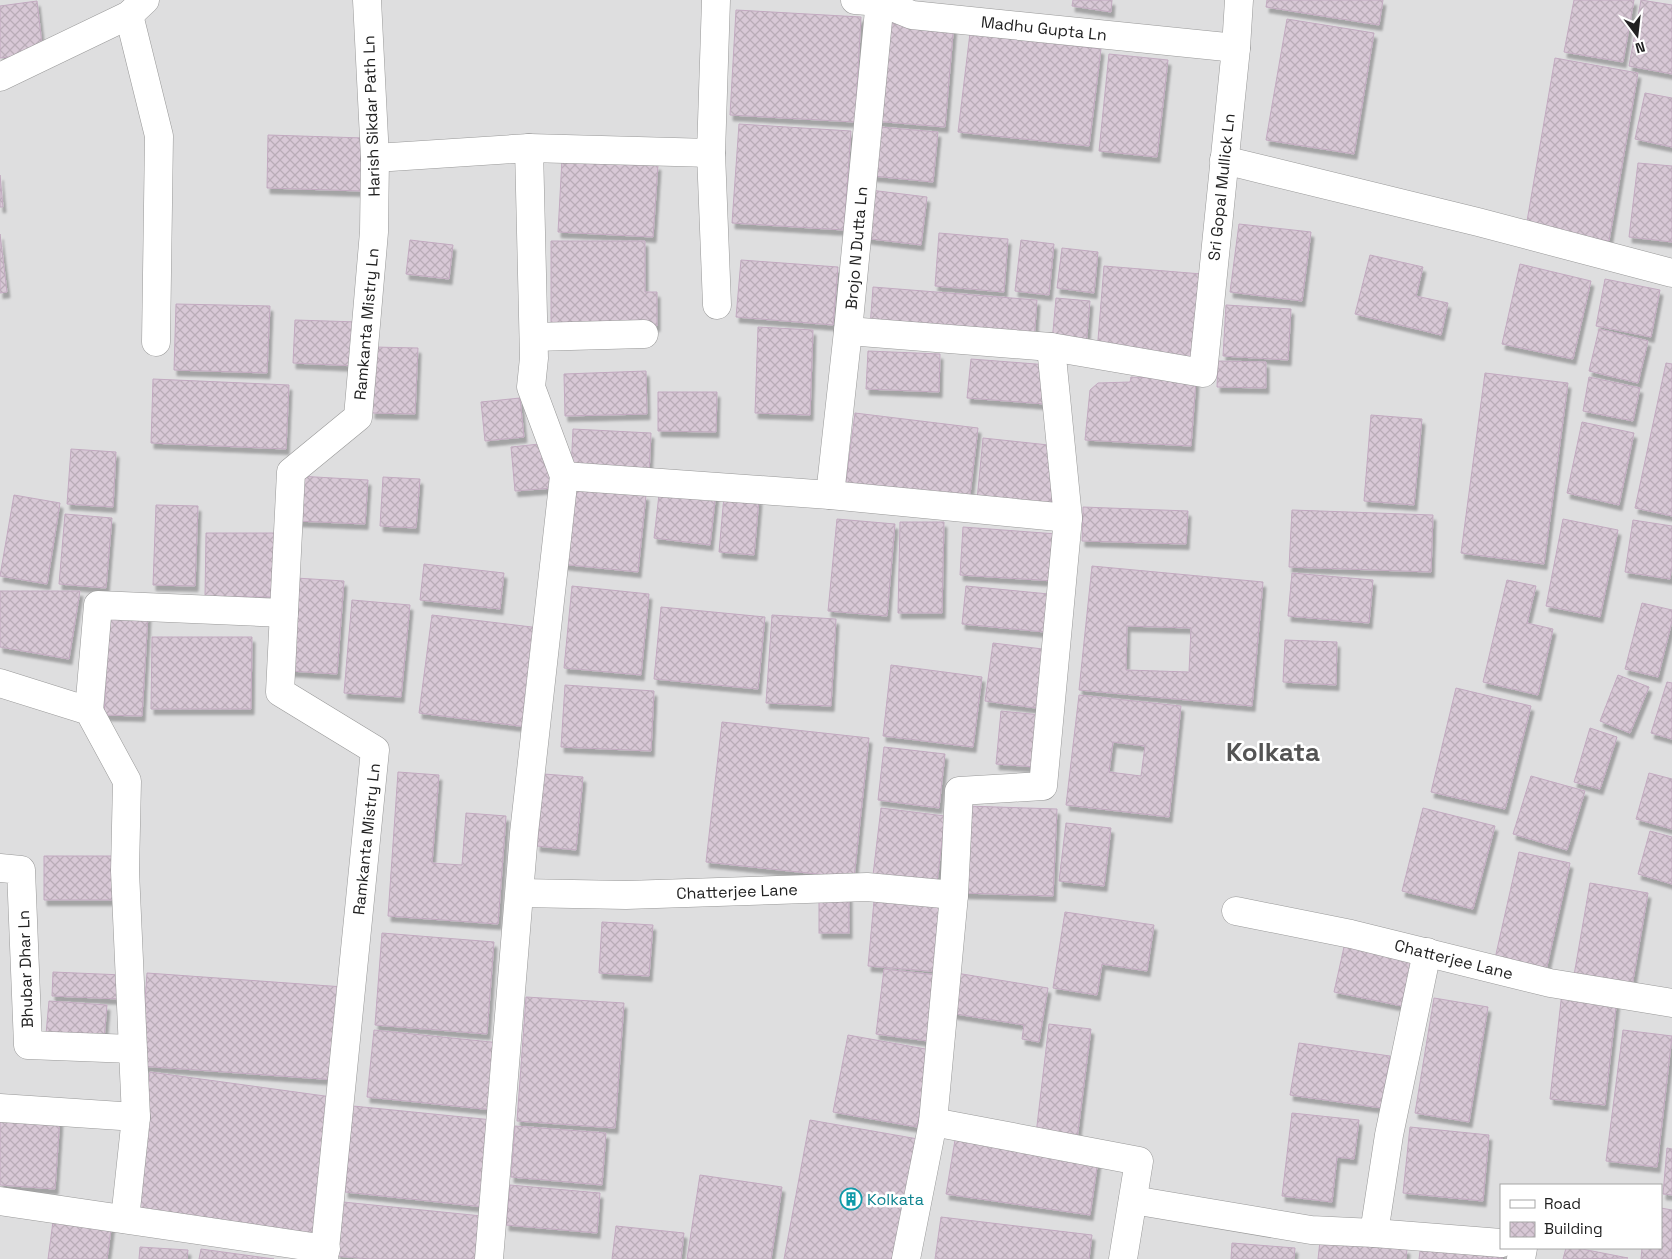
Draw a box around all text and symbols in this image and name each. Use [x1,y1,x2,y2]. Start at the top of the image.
north arrow [1612,10,1662,60]
street label: Madhu Gupta Ln [980,11,1108,46]
street label: Harish Sikdar Path Ln [358,35,385,197]
text: N [1633,38,1647,57]
street label: Sri Gopal Mullick Ln [1203,112,1240,262]
street label: Brojo N Dutta Ln [841,186,872,311]
street label: Ramkanta Mistry Ln [349,247,384,401]
district label: Kolkata [1226,735,1320,769]
street label: Ramkanta Mistry Ln [348,762,385,916]
street label: Chatterjee Lane [676,879,798,904]
street label: Bhubar Dhar Ln [13,910,38,1028]
street label: Chatterjee Lane [1392,935,1515,984]
legend [1500,1184,1662,1249]
building icon: Kolkata [839,1187,863,1211]
place label: Kolkata [867,1189,924,1210]
text: Road [1544,1194,1581,1213]
text: Building [1544,1219,1603,1238]

